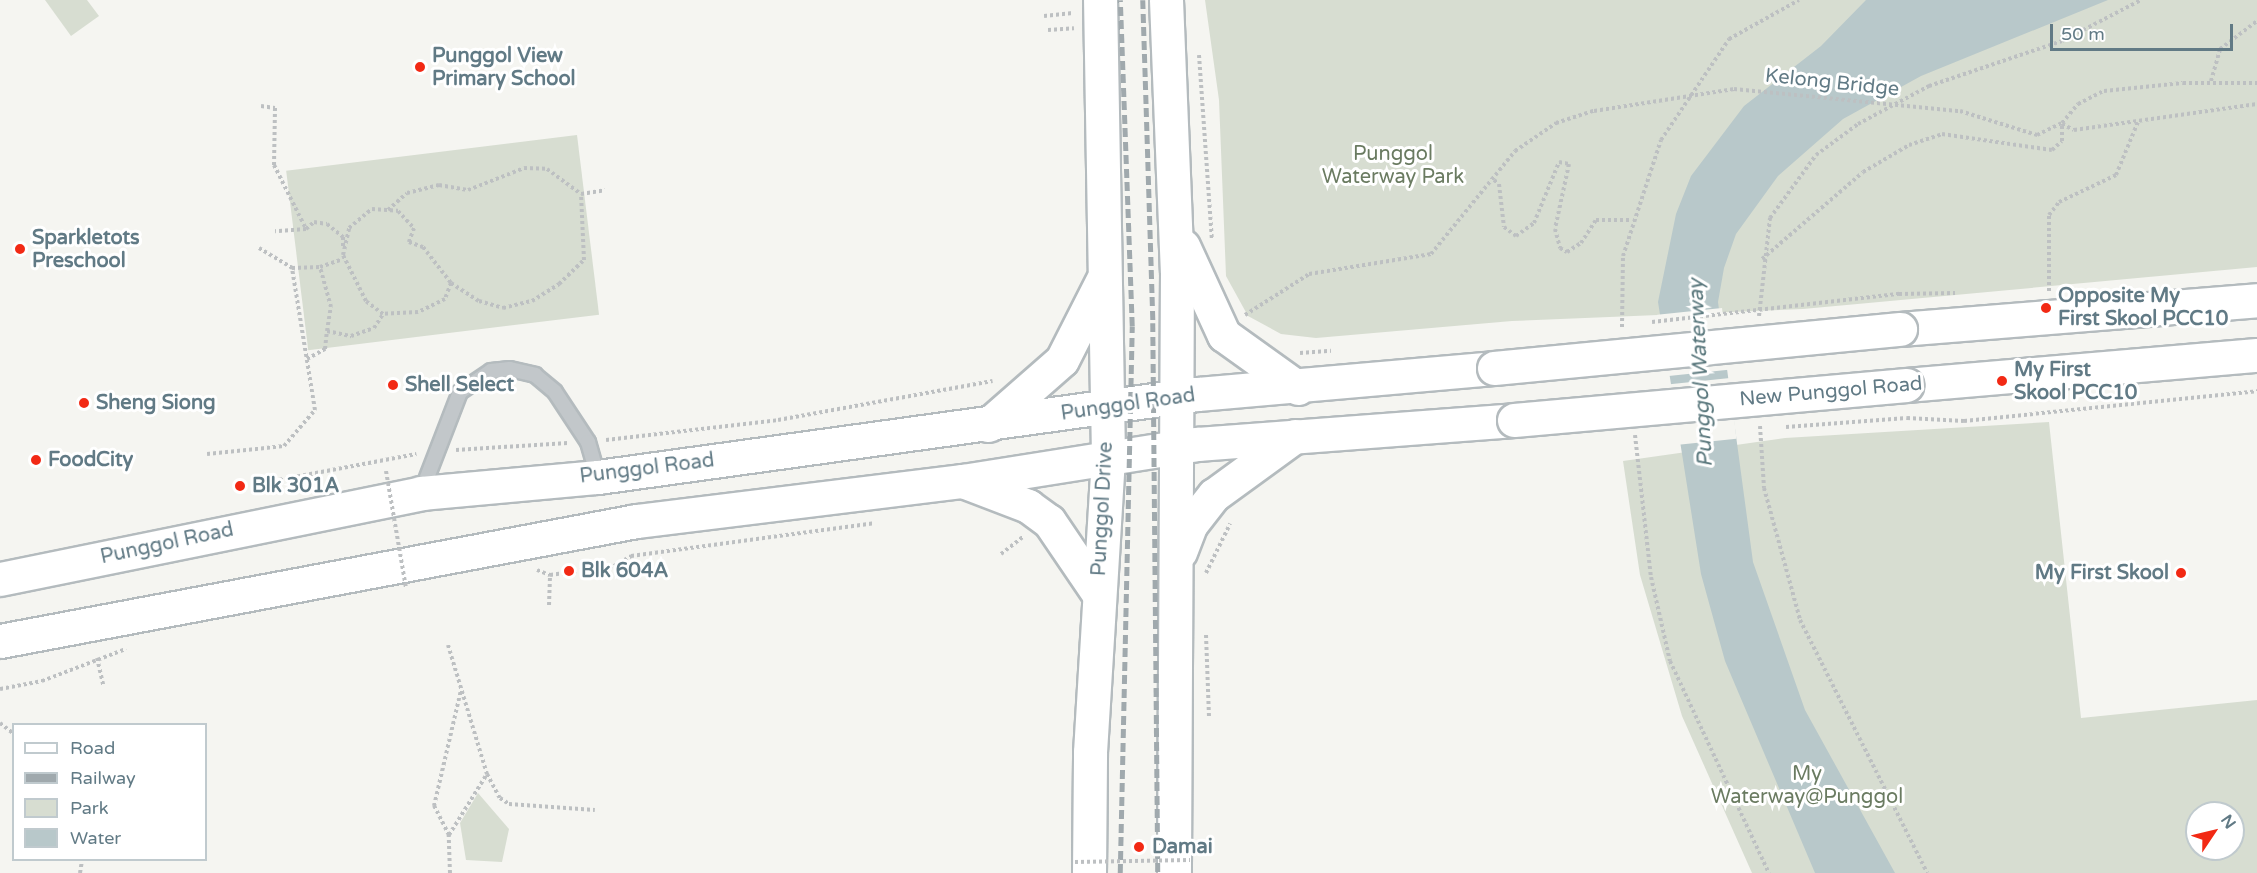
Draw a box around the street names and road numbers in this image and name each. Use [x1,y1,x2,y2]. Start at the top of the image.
street label: Kelong Bridge [1764,64,1900,102]
street label: New Punggol Road [1739,372,1923,412]
street label: Punggol Road [1059,384,1197,426]
street label: Punggol Drive [1087,441,1119,577]
street label: Punggol Road [578,449,716,489]
street label: Punggol Road [98,518,236,570]

